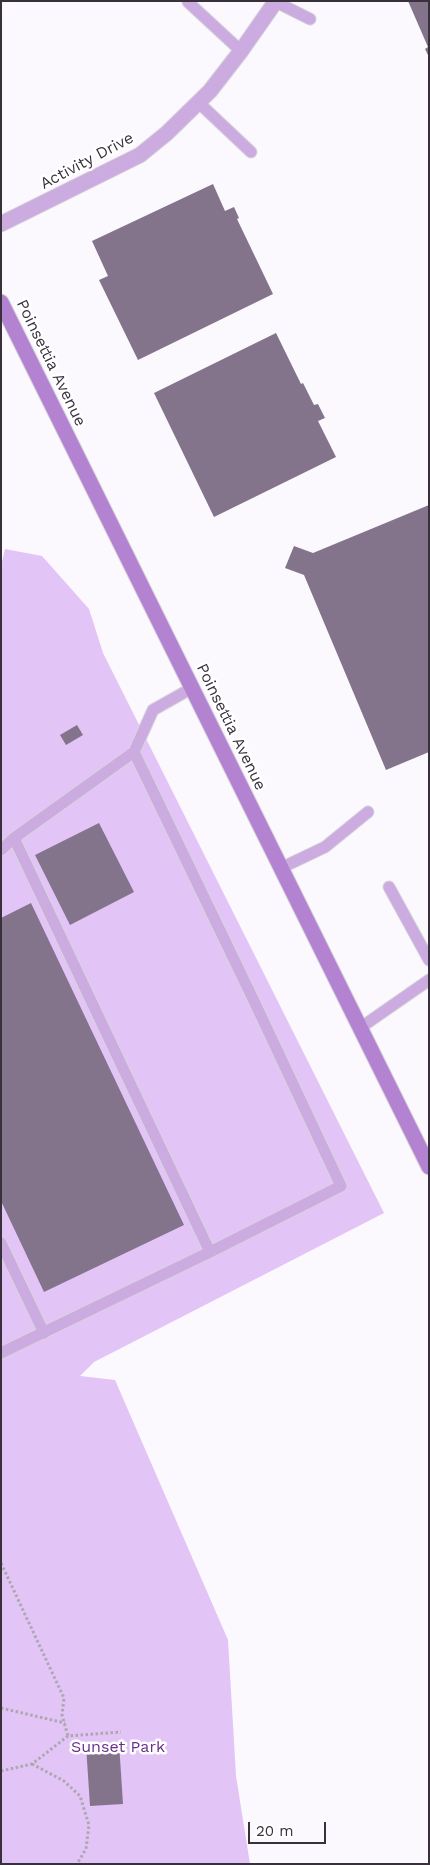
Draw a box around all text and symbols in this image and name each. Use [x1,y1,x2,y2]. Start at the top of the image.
street label: Activity Drive [37,128,137,194]
street label: Poinsettia Avenue [12,297,90,429]
street label: Poinsettia Avenue [192,661,270,793]
park label: Sunset Park [71,1737,165,1757]
scale bar [250,1812,328,1844]
text: 20 m [256,1822,294,1840]

